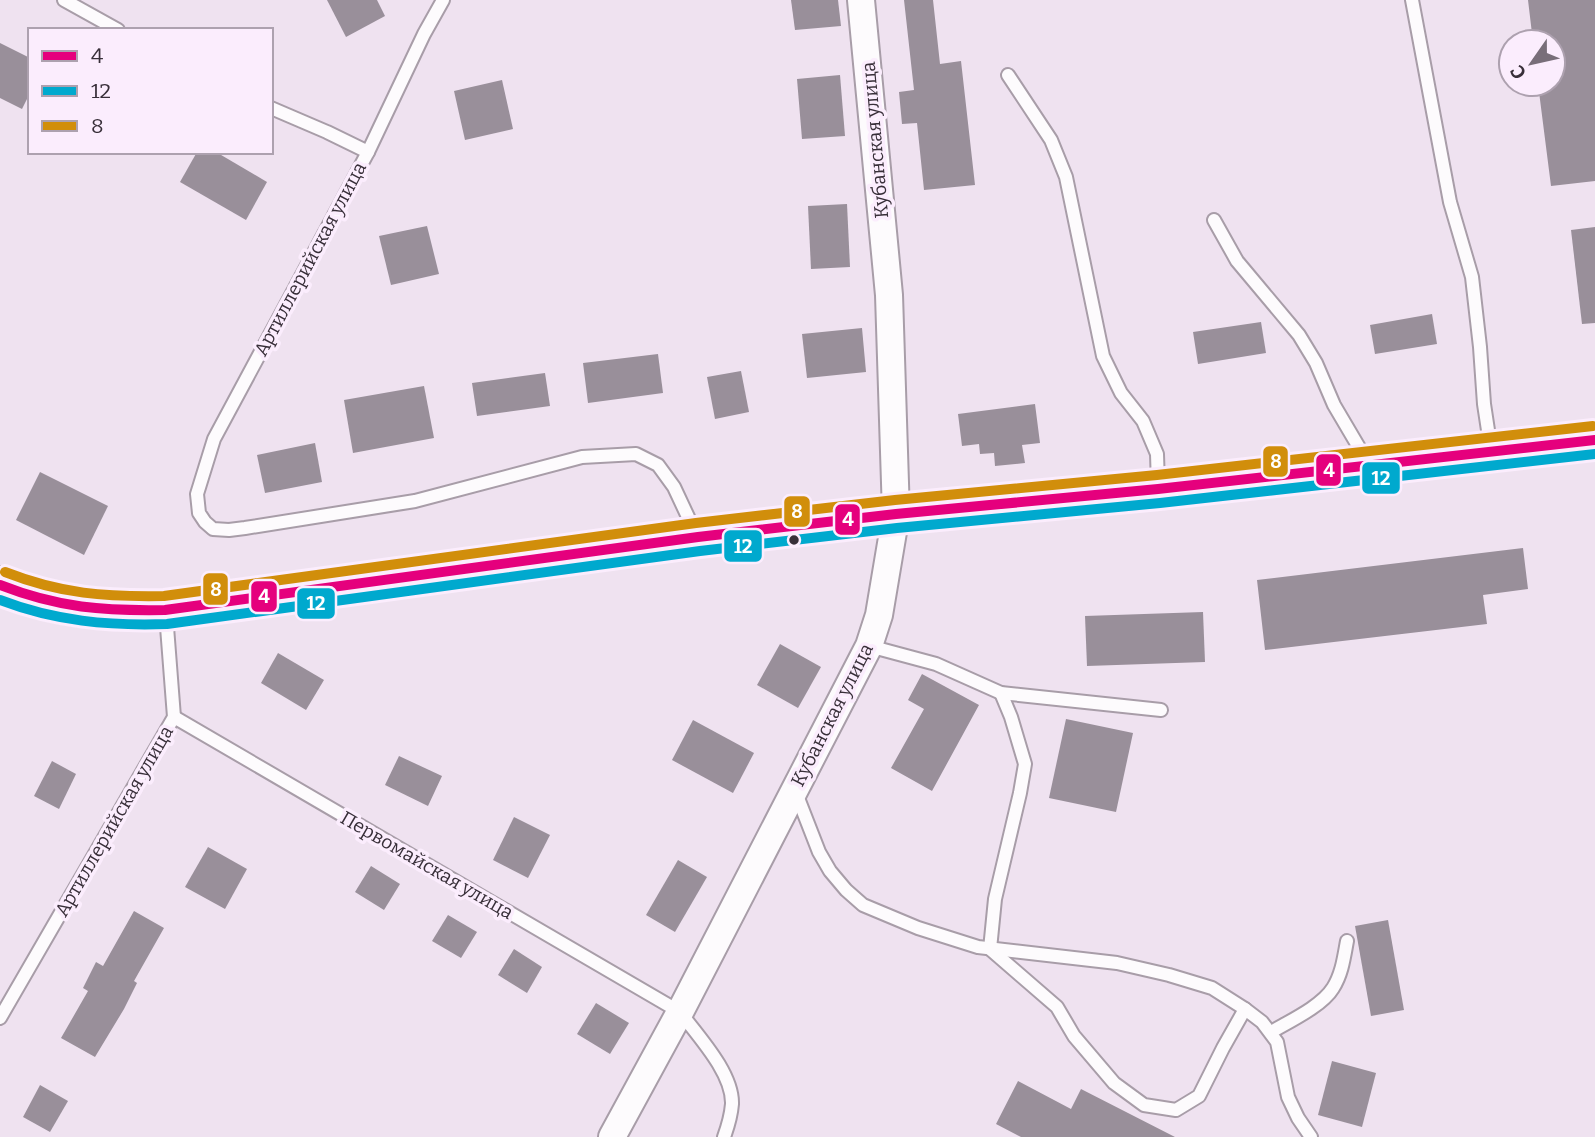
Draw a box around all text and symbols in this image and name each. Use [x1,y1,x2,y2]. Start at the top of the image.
legend [28,28,273,154]
north arrow [1497,28,1567,98]
text: 4 [91,43,103,69]
street label: Кубанская улица [857,60,893,219]
text: С [1505,61,1531,84]
text: 12 [91,78,111,104]
text: 8 [91,113,104,139]
street label: Артиллерийская улица [249,158,371,360]
line badge: 8 [1262,445,1289,478]
text: 8 [1270,450,1282,473]
line badge: 4 [1315,453,1342,487]
text: 4 [1323,459,1335,482]
line badge: 12 [1361,461,1401,495]
text: 12 [1372,467,1391,490]
line badge: 8 [783,495,811,528]
text: 8 [791,500,803,523]
line badge: 4 [834,503,861,536]
text: 4 [842,508,854,531]
line badge: 12 [723,529,763,563]
unlabelled marker [787,533,801,547]
text: 12 [734,535,753,558]
line badge: 8 [202,572,229,606]
text: 8 [210,578,222,601]
line badge: 4 [250,580,278,613]
text: 4 [258,585,270,608]
line badge: 12 [296,587,336,620]
text: 12 [307,592,326,615]
street label: Кубанская улица [786,639,878,790]
street label: Артиллерийская улица [50,721,178,920]
street label: Первомайская улица [336,806,518,924]

